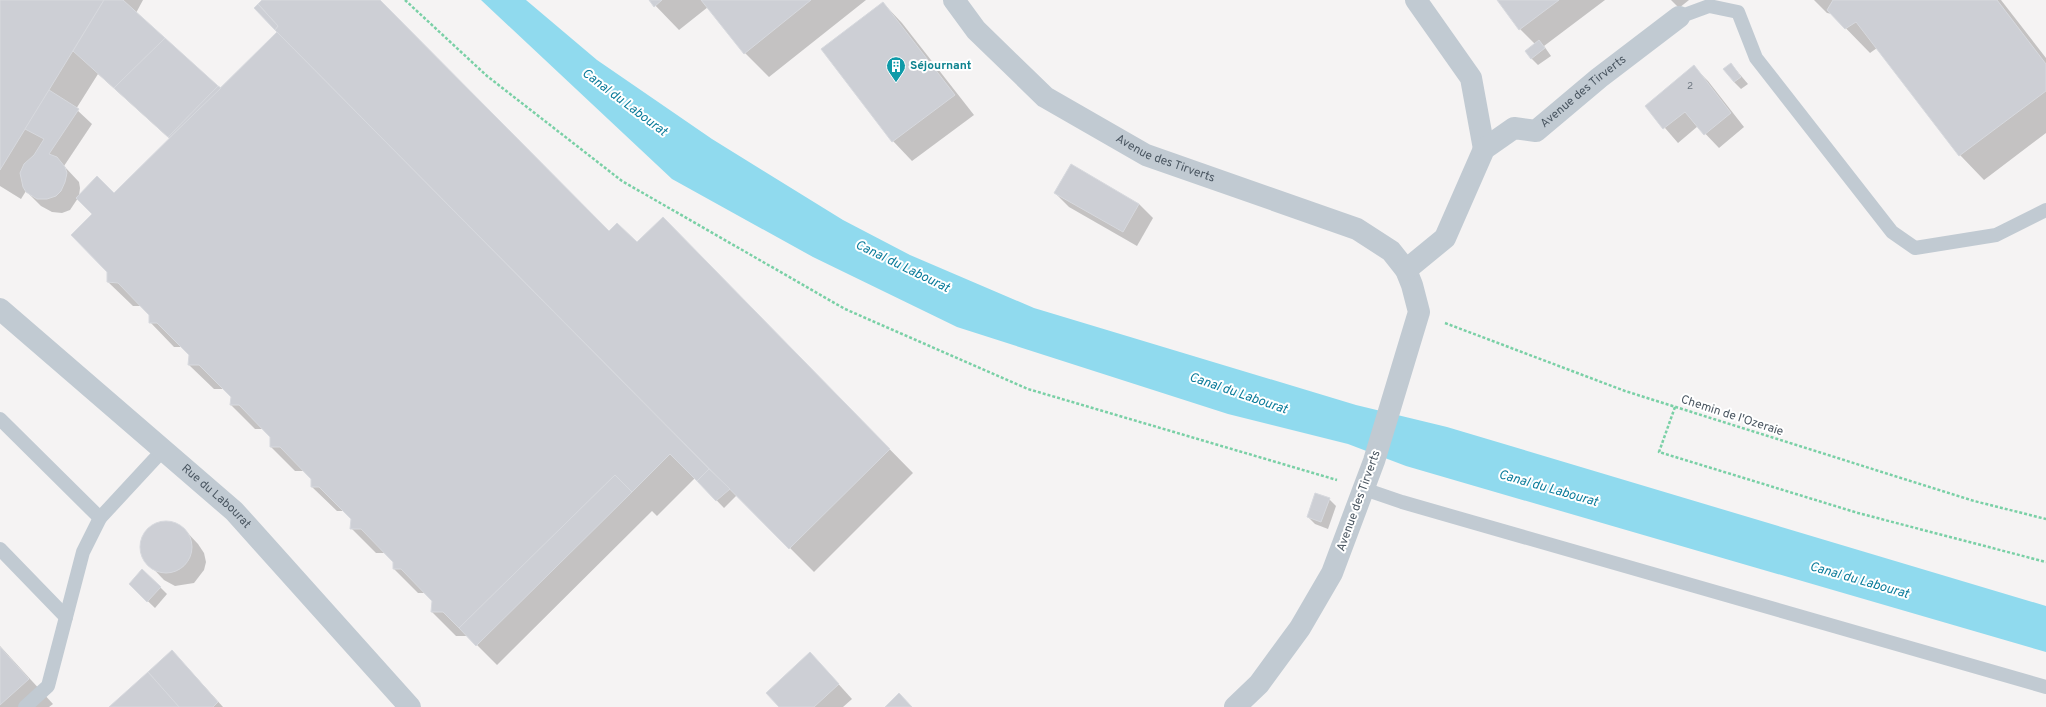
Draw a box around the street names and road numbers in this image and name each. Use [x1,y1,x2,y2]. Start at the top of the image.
street label: Avenue des Tirverts [1537,52,1630,132]
street label: Avenue des Tirverts [1112,131,1217,187]
street label: Chemin de l'Ozeraie [1679,392,1785,440]
street label: Avenue des Tirverts [1333,448,1385,554]
street label: Rue du Labourat [178,461,254,532]

